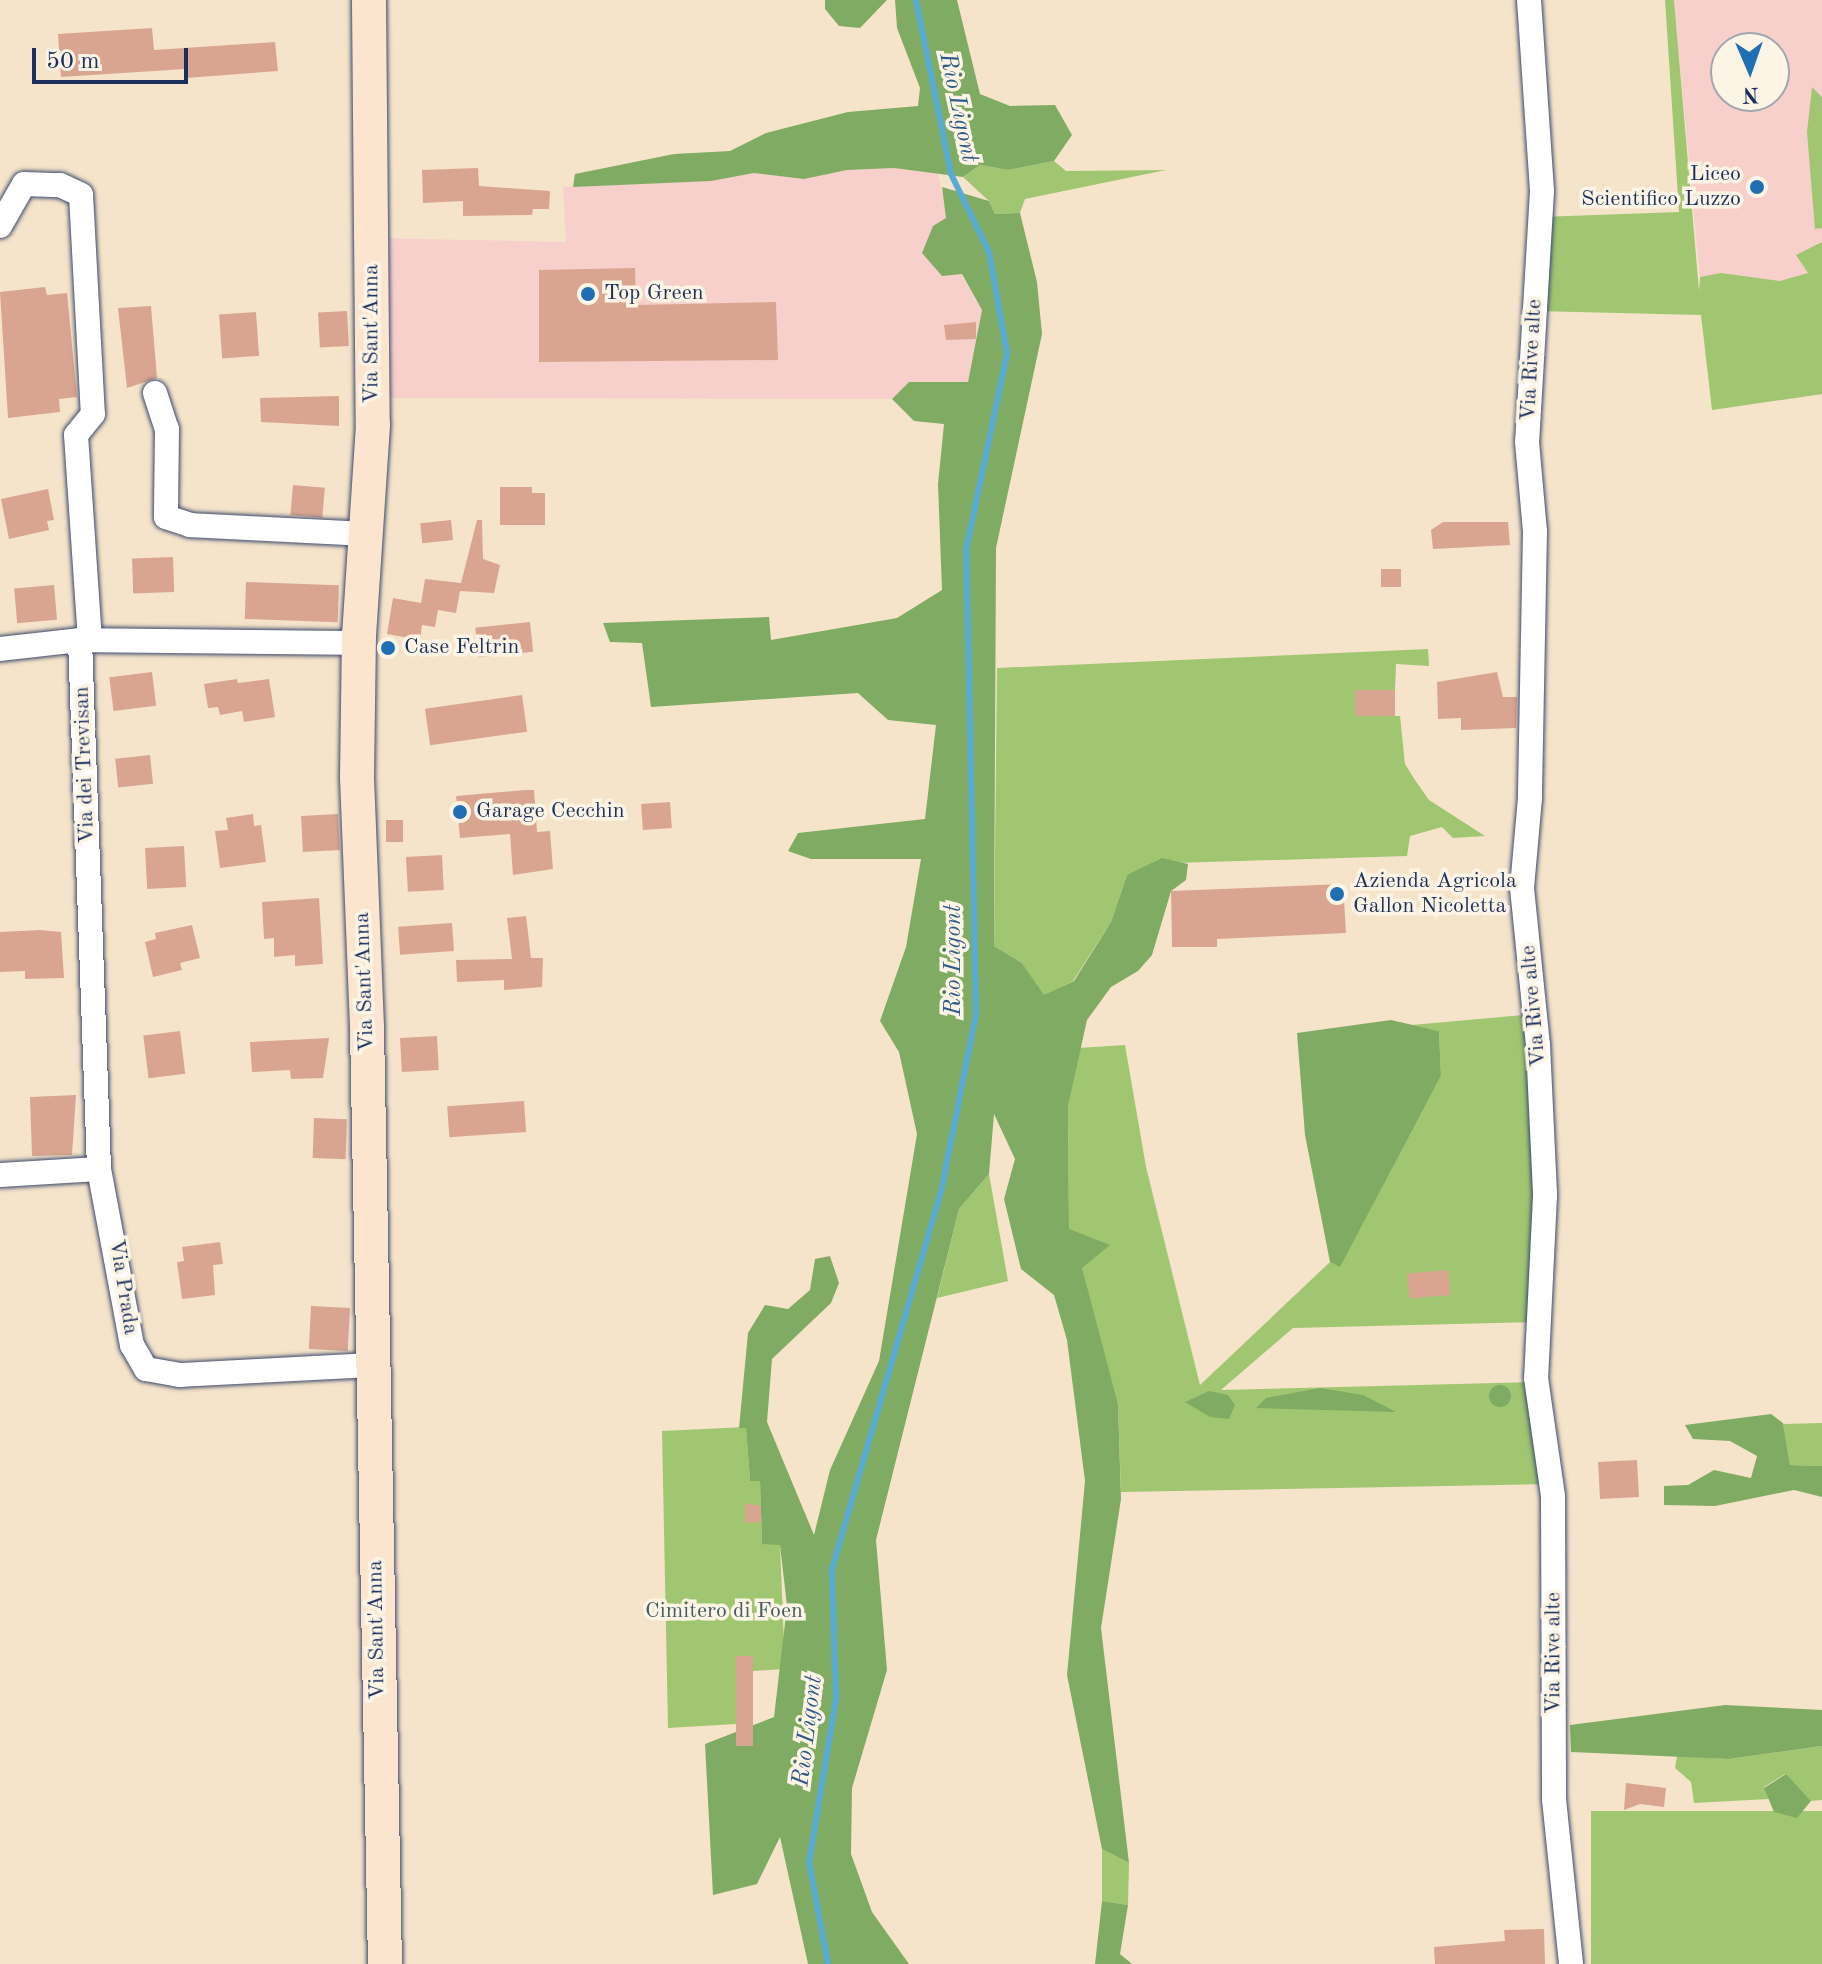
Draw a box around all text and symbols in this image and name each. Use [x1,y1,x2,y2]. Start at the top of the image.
scale bar [36,32,192,82]
north arrow [1710,32,1790,112]
text: 50 m [46,50,100,74]
water label: Rio Ligont [931,50,983,166]
text: N [1742,83,1760,105]
place label: Liceo Scientifico Luzzo [1581,161,1741,212]
marker: Liceo Scientifico Luzzo [1748,178,1766,196]
street label: Via Sant'Anna [359,264,385,404]
place label: Top Green [604,281,704,307]
marker: Top Green [579,285,597,303]
street label: Via Rive alte [1516,298,1548,422]
place label: Case Feltrin [404,635,519,661]
marker: Case Feltrin [379,639,397,657]
street label: Via dei Trevisan [69,686,101,844]
place label: Garage Cecchin [476,799,625,825]
marker: Garage Cecchin [451,803,469,821]
place label: Azienda Agricola Gallon Nicoletta [1353,868,1517,920]
marker: Azienda Agricola Gallon Nicoletta [1328,885,1346,903]
water label: Rio Ligont [941,904,969,1016]
street label: Via Sant'Anna [349,912,381,1052]
street label: Via Rive alte [1516,944,1552,1068]
street label: Via Prada [102,1237,144,1337]
street label: Via Sant'Anna [363,1560,391,1700]
street label: Via Rive alte [1541,1592,1567,1714]
park label: Cimitero di Foen [645,1599,803,1625]
water label: Rio Ligont [788,1674,830,1788]

